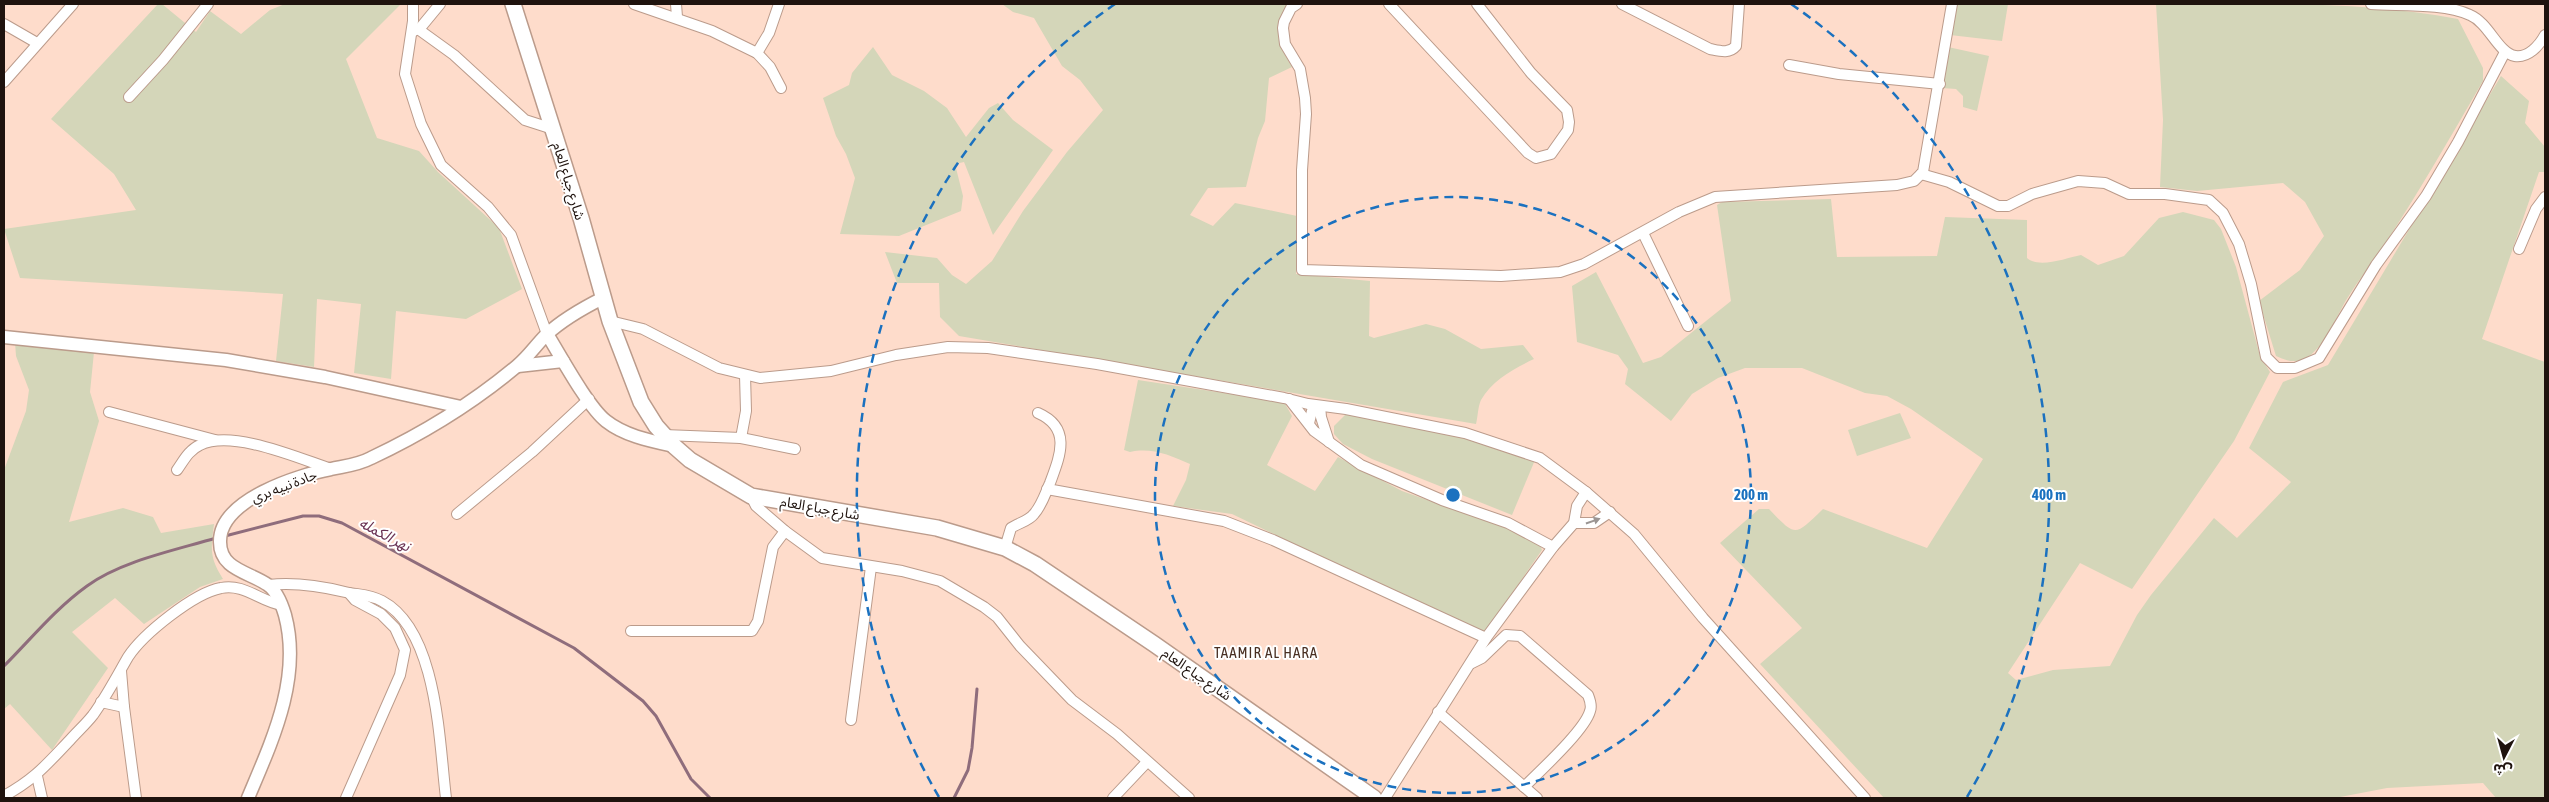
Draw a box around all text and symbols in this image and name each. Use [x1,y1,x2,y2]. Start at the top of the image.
street label: شارع جباع العام [547,140,588,223]
street label: جادة نبيه بري [249,466,320,509]
centre of rings [1444,486,1462,504]
text: 200 m [1734,486,1768,503]
text: 400 m [2031,486,2066,503]
street label: شارع جباع العام [778,493,861,526]
water label: نهر الكمله [356,514,415,556]
one-way arrow [1586,517,1601,525]
street label: شارع جباع العام [1158,644,1235,706]
district label: TAAMIR AL HARA [1214,644,1318,661]
north arrow [2479,732,2529,782]
text: ش [2492,761,2513,779]

